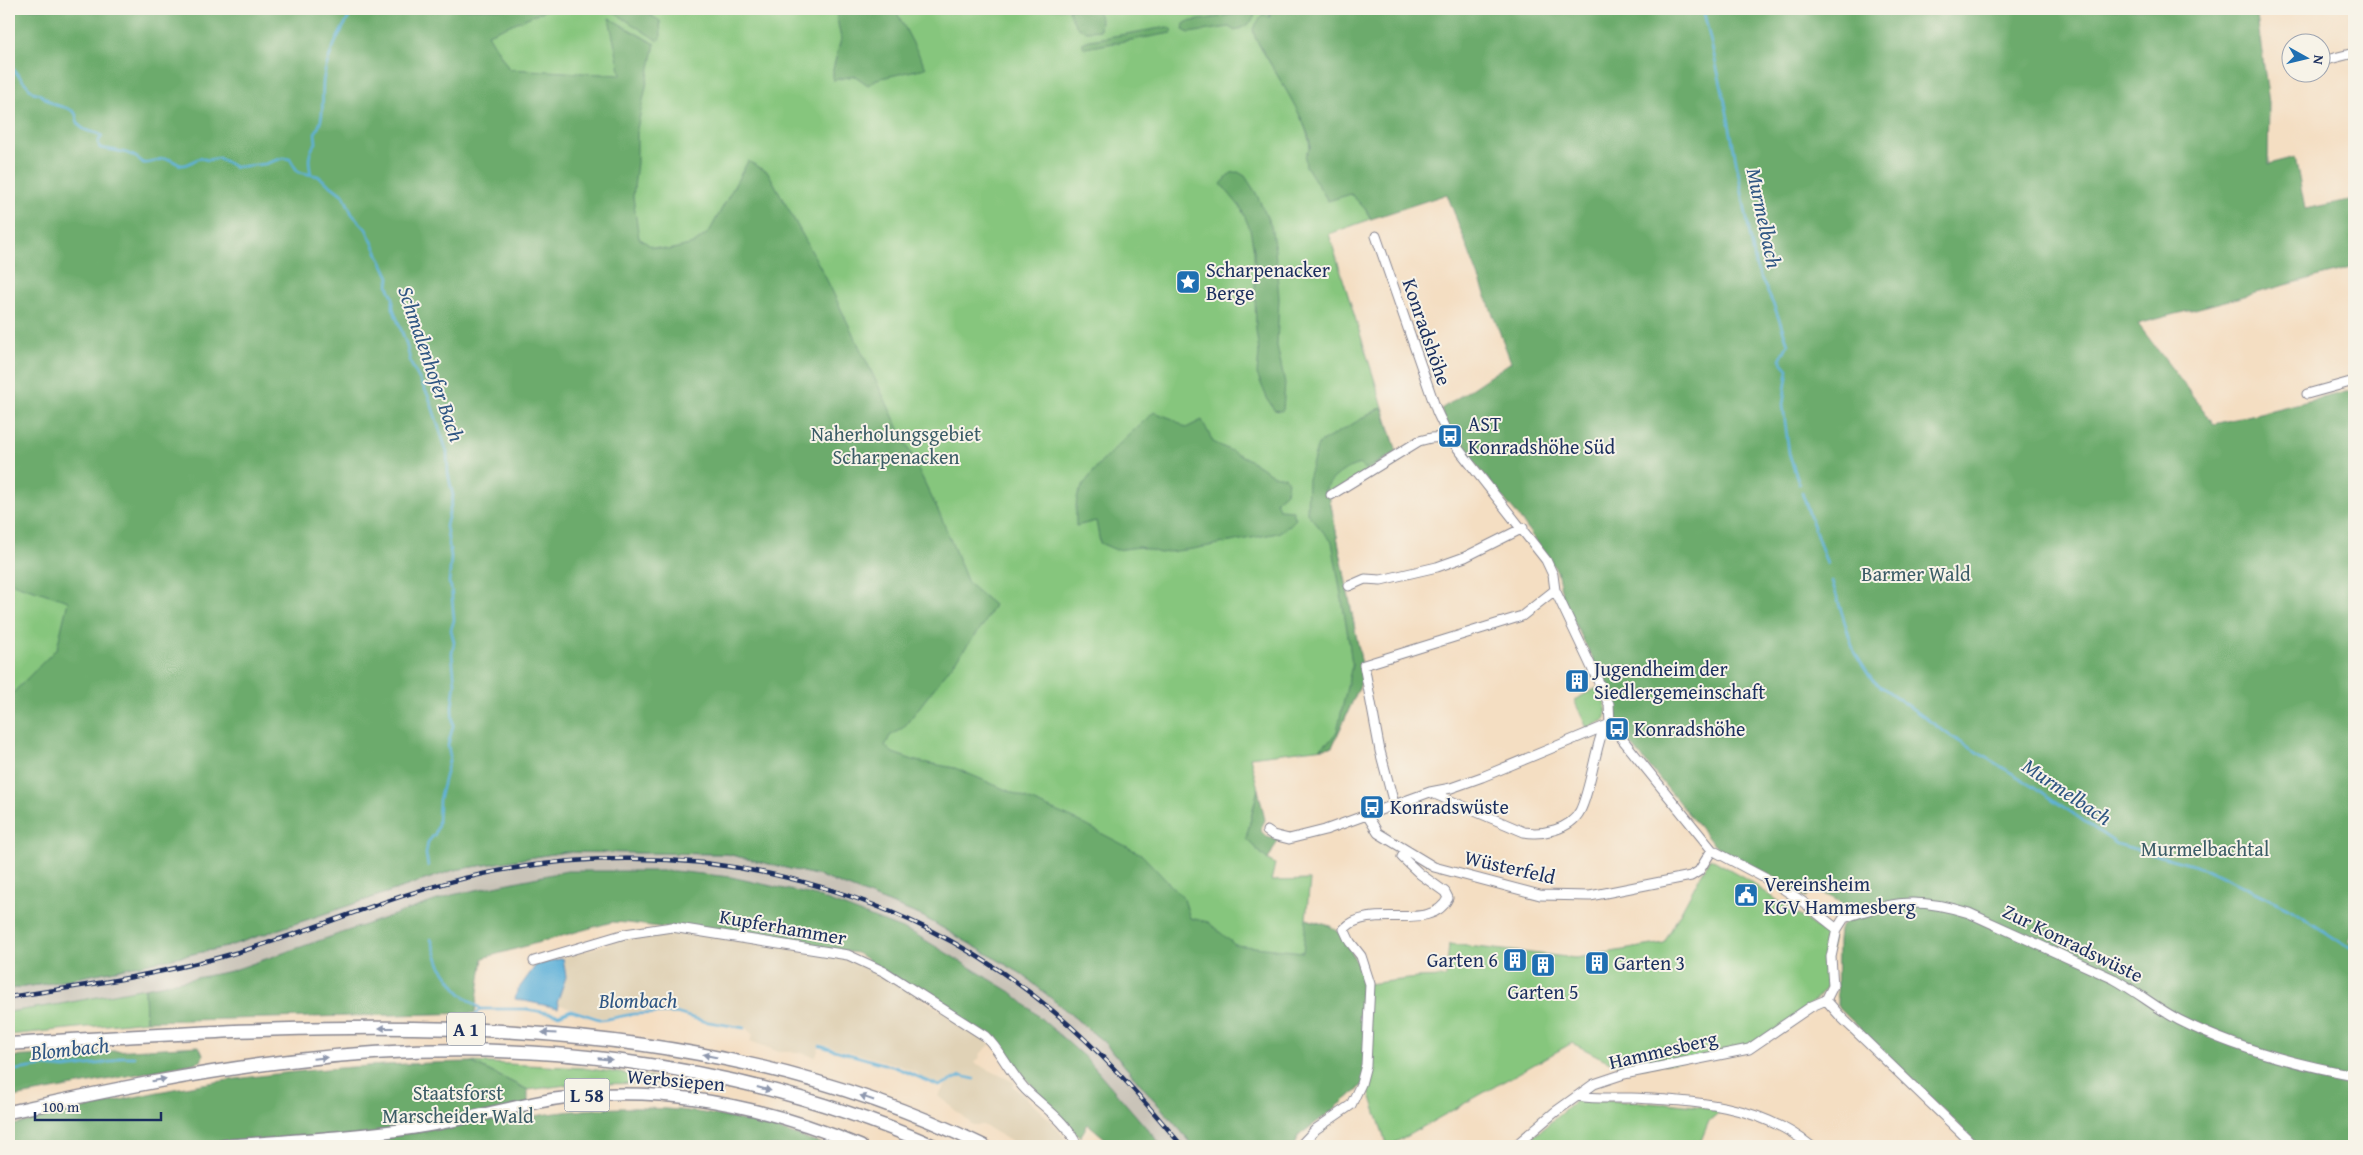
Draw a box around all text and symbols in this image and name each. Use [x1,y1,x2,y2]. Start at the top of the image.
north arrow [2280,32,2330,82]
text: N [2308,54,2329,66]
water label: Murmelbach [1739,165,1790,271]
place label: Scharpenacker Berge [1206,255,1330,307]
place icon: Scharpenacker Berge [1175,269,1201,295]
street label: Konradshöhe [1396,274,1459,389]
water label: Schmalenhofer Bach [390,282,473,446]
place label: AST Konradshöhe Süd [1468,409,1615,461]
park label: Naherholungsgebiet Scharpenacken [811,419,981,471]
bus stop icon: AST Konradshöhe Süd [1437,423,1463,449]
park label: Barmer Wald [1861,559,1971,588]
place label: Jugendheim der Siedlergemeinschaft [1591,654,1765,706]
building icon: Jugendheim der Siedlergemeinschaft [1564,668,1590,694]
place label: Konradshöhe [1634,714,1745,743]
bus stop icon: Konradshöhe [1604,716,1630,742]
water label: Murmelbach [2016,750,2119,833]
place label: Konradswüste [1390,792,1509,821]
bus stop icon: Konradswüste [1359,794,1385,820]
park label: Murmelbachtal [2141,834,2270,863]
street label: Wüsterfeld [1462,842,1559,891]
place label: Vereinsheim KGV Hammesberg [1764,869,1916,921]
public building icon: Vereinsheim KGV Hammesberg [1733,882,1759,908]
street label: Zur Konradswüste [1998,896,2148,989]
street label: Kupferhammer [717,901,849,952]
place label: Garten 6 [1427,945,1498,974]
building icon: Garten 6 [1502,947,1528,973]
place label: Garten 3 [1614,948,1685,977]
building icon: Garten 3 [1584,950,1610,976]
building icon: Garten 5 [1530,952,1556,978]
place label: Garten 5 [1507,977,1579,1006]
water label: Blombach [598,985,678,1016]
road number: A 1 [447,1012,485,1046]
street label: Hammesberg [1606,1023,1720,1076]
one-way arrow [378,1024,394,1032]
water label: Blombach [28,1029,111,1068]
one-way arrow [541,1029,557,1037]
one-way arrow [702,1052,717,1060]
one-way arrow [312,1053,328,1061]
one-way arrow [597,1055,613,1063]
street label: Werbsiepen [626,1061,726,1098]
one-way arrow [152,1076,168,1084]
park label: Staatsforst Marscheider Wald [382,1078,534,1130]
road number: L 58 [564,1078,610,1112]
one-way arrow [757,1085,772,1093]
scale bar [35,1090,161,1122]
one-way arrow [859,1094,874,1101]
text: 100 m [42,1096,80,1117]

